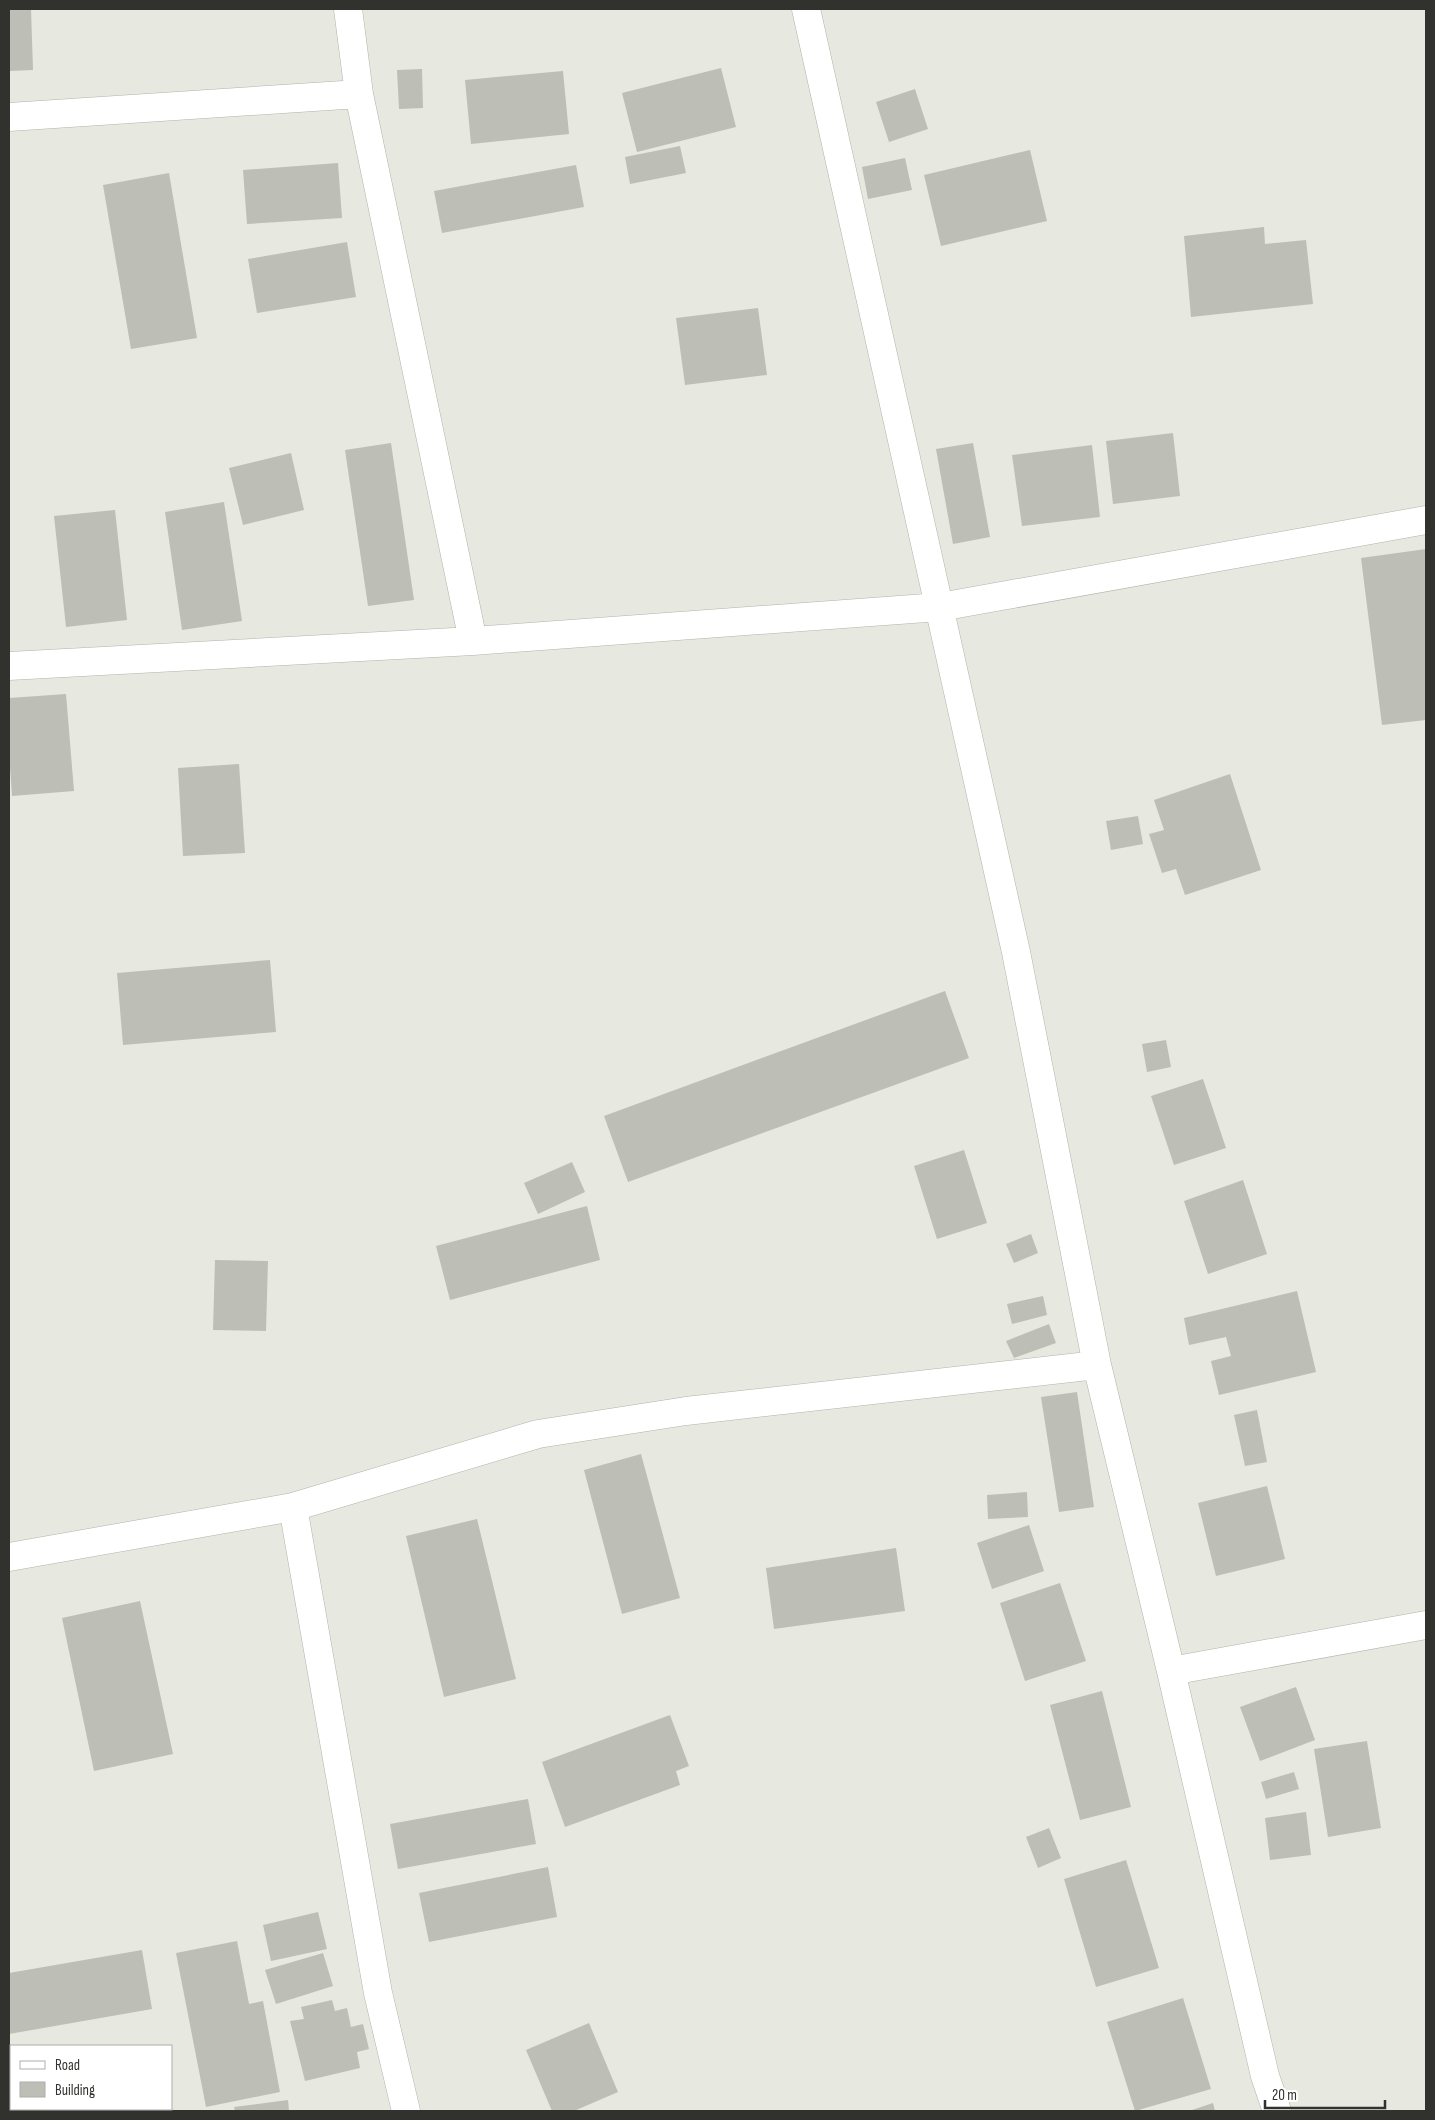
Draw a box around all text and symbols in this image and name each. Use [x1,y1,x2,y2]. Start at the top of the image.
legend [10,2045,172,2110]
text: Road [55,2056,80,2075]
scale bar [1265,2078,1385,2110]
text: Building [55,2081,95,2100]
text: 20 m [1272,2086,1297,2105]

